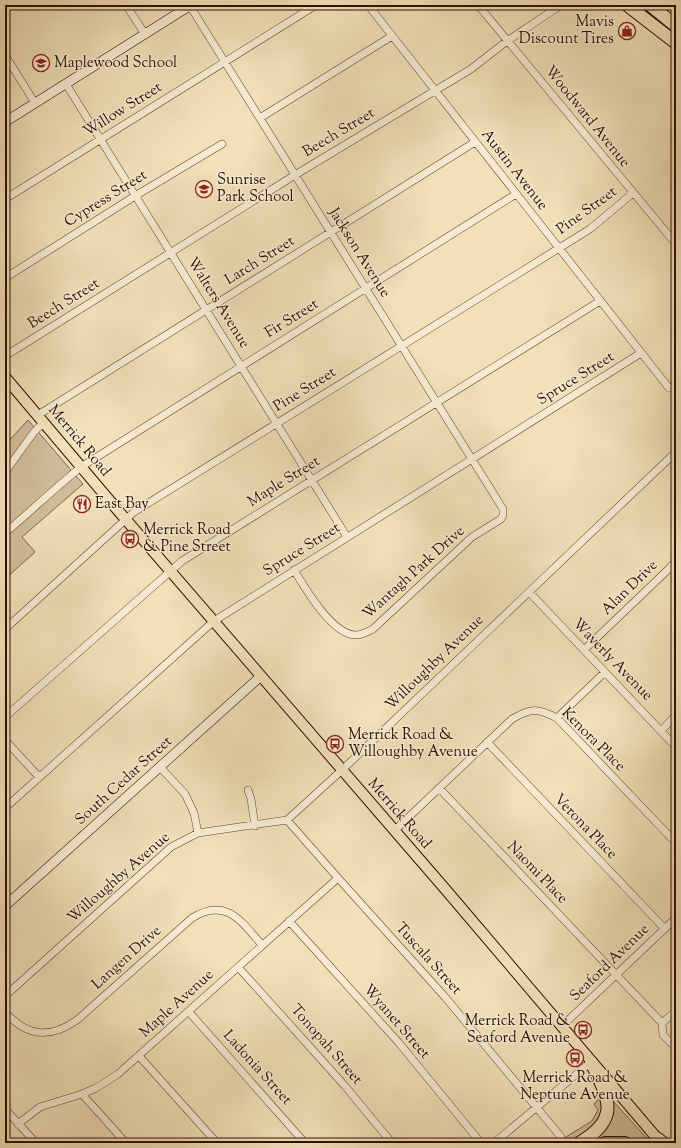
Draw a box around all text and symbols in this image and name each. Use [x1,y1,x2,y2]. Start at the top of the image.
place label: Mavis Discount Tires [519,12,614,50]
shop icon: Mavis Discount Tires [617,21,637,41]
school or university icon: Maplewood School [31,53,51,73]
place label: Maplewood School [54,53,177,74]
street label: Woodward Avenue [539,62,635,172]
street label: Willow Street [80,77,166,143]
street label: Beech Street [299,103,379,163]
street label: Austin Avenue [476,125,552,215]
street label: Cypress Street [61,165,151,233]
place label: Sunrise Park School [217,170,294,208]
school or university icon: Sunrise Park School [194,179,214,199]
street label: Pine Street [552,182,622,240]
street label: Jackson Avenue [322,203,395,302]
street label: Larch Street [221,231,299,291]
street label: Walters Avenue [182,253,254,353]
street label: Beech Street [24,274,104,334]
street label: Fir Street [261,294,323,344]
street label: Spruce Street [533,347,619,411]
street label: Pine Street [270,363,340,417]
street label: Merrick Road [43,401,116,482]
street label: Maple Street [244,451,324,513]
restaurant icon: East Bay [72,494,92,514]
place label: East Bay [95,494,149,515]
street label: Spruce Street [259,518,345,582]
place label: Merrick Road & Pine Street [143,520,231,558]
street label: Wantagh Park Drive [358,522,470,624]
bus stop icon: Merrick Road & Pine Street [120,529,140,549]
street label: Alan Drive [597,556,663,620]
street label: Willoughby Avenue [381,610,489,716]
street label: Waverly Avenue [567,614,657,706]
street label: Kenora Place [556,703,630,777]
place label: Merrick Road & Willoughby Avenue [348,725,478,763]
street label: South Cedar Street [71,732,177,830]
bus stop icon: Merrick Road & Willoughby Avenue [325,734,345,754]
street label: Merrick Road [362,774,436,854]
street label: Verona Place [548,790,622,864]
street label: Willoughby Avenue [63,828,175,928]
street label: Naomi Place [502,837,572,909]
street label: Tuscala Street [390,918,466,1000]
street label: Seaford Avenue [566,920,654,1006]
street label: Langen Drive [88,921,166,995]
street label: Maple Avenue [135,965,219,1043]
street label: Wyanet Street [358,980,434,1064]
street label: Tonopah Street [285,1000,367,1090]
place label: Merrick Road & Seaford Avenue [465,1011,571,1049]
bus stop icon: Merrick Road & Seaford Avenue [573,1020,593,1040]
street label: Ladonia Street [218,1026,296,1110]
bus stop icon: Merrick Road & Neptune Avenue [565,1048,585,1068]
place label: Merrick Road & Neptune Avenue [520,1068,630,1106]

